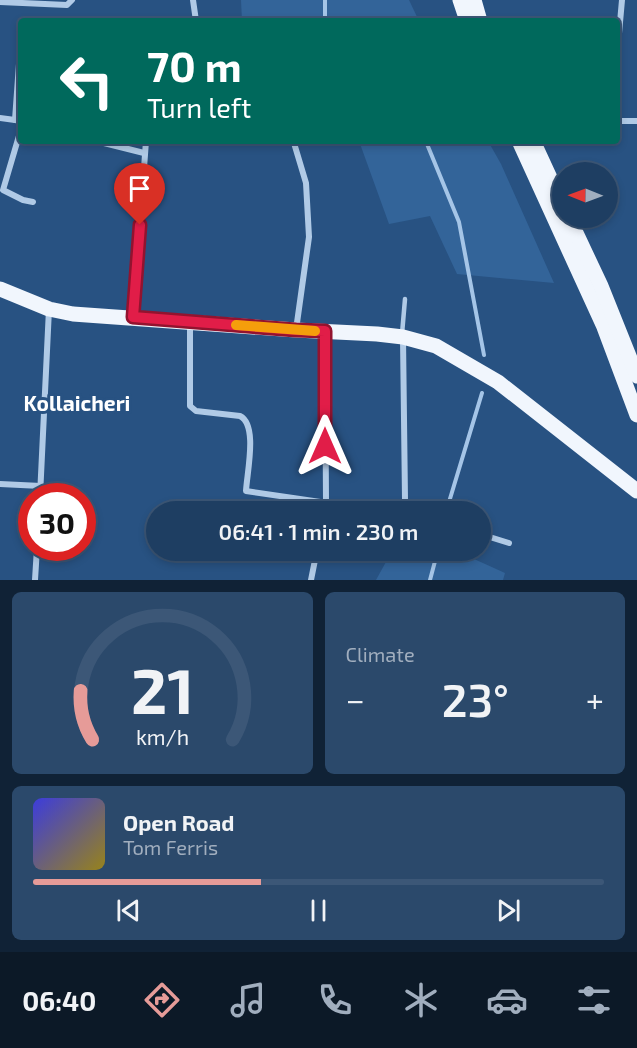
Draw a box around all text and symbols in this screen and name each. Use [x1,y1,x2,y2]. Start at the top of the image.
text: 70 m [147,40,242,90]
icon: left [48,42,126,120]
text: Turn left [147,91,251,123]
north arrow [552,162,618,228]
map controls [552,162,618,228]
pin [114,163,165,225]
icon: arrive [123,172,156,205]
district label: Kollaicheri [24,390,130,415]
position arrow [293,414,357,478]
speed limit sign: 30 [18,483,96,561]
text: 06:41 · 1 min · 230 m [219,518,418,544]
text: Climate [346,642,415,666]
text: 21 [131,652,194,727]
text: 23° [442,672,509,726]
text: − [346,679,365,719]
text: + [586,679,604,719]
text: km/h [136,724,189,749]
text: Open Road [123,809,235,835]
text: Tom Ferris [123,835,218,859]
icon: previous [112,894,145,927]
icon: pause [302,894,335,927]
icon: next [492,894,525,927]
icon: directions [141,979,183,1021]
icon: music [227,979,269,1021]
icon: phone [314,979,356,1021]
icon: climate [400,979,442,1021]
icon: car [486,979,528,1021]
icon: filters [573,979,615,1021]
text: 06:40 [22,984,96,1016]

